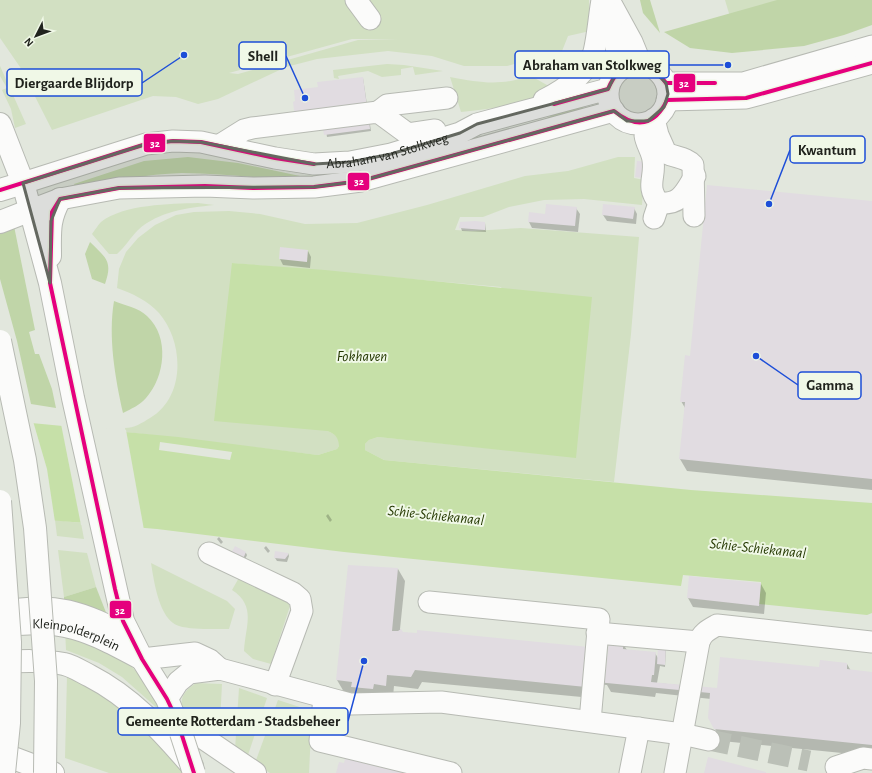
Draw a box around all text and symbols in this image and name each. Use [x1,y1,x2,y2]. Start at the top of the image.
north arrow [16,16,56,56]
text: N [22,36,36,49]
callout: Shell [239,42,286,69]
text: Shell [248,49,278,64]
callout: Abraham van Stolkweg [515,51,669,78]
text: Abraham van Stolkweg [523,58,662,73]
callout: Diergaarde Blijdorp [7,69,142,96]
line badge: 32 [673,73,696,93]
text: Diergaarde Blijdorp [14,76,134,91]
text: 32 [679,78,689,89]
street label: Abraham van Stolkweg [326,131,450,171]
line badge: 32 [143,133,166,153]
callout: Kwantum [790,136,865,163]
text: 32 [150,138,160,149]
text: Kwantum [798,143,856,158]
line badge: 32 [347,172,370,191]
text: 32 [354,176,364,187]
water label: Fokhaven [337,349,387,364]
callout: Gamma [798,372,861,399]
text: Gamma [806,378,854,393]
water label: Schie-Schiekanaal [387,503,485,528]
water label: Schie-Schiekanaal [709,536,807,561]
line badge: 32 [109,600,132,619]
text: 32 [115,605,125,616]
street label: Kleinpolderplein [32,617,122,654]
callout: Gemeente Rotterdam - Stadsbeheer [118,708,348,735]
text: Gemeente Rotterdam - Stadsbeheer [126,714,341,729]

